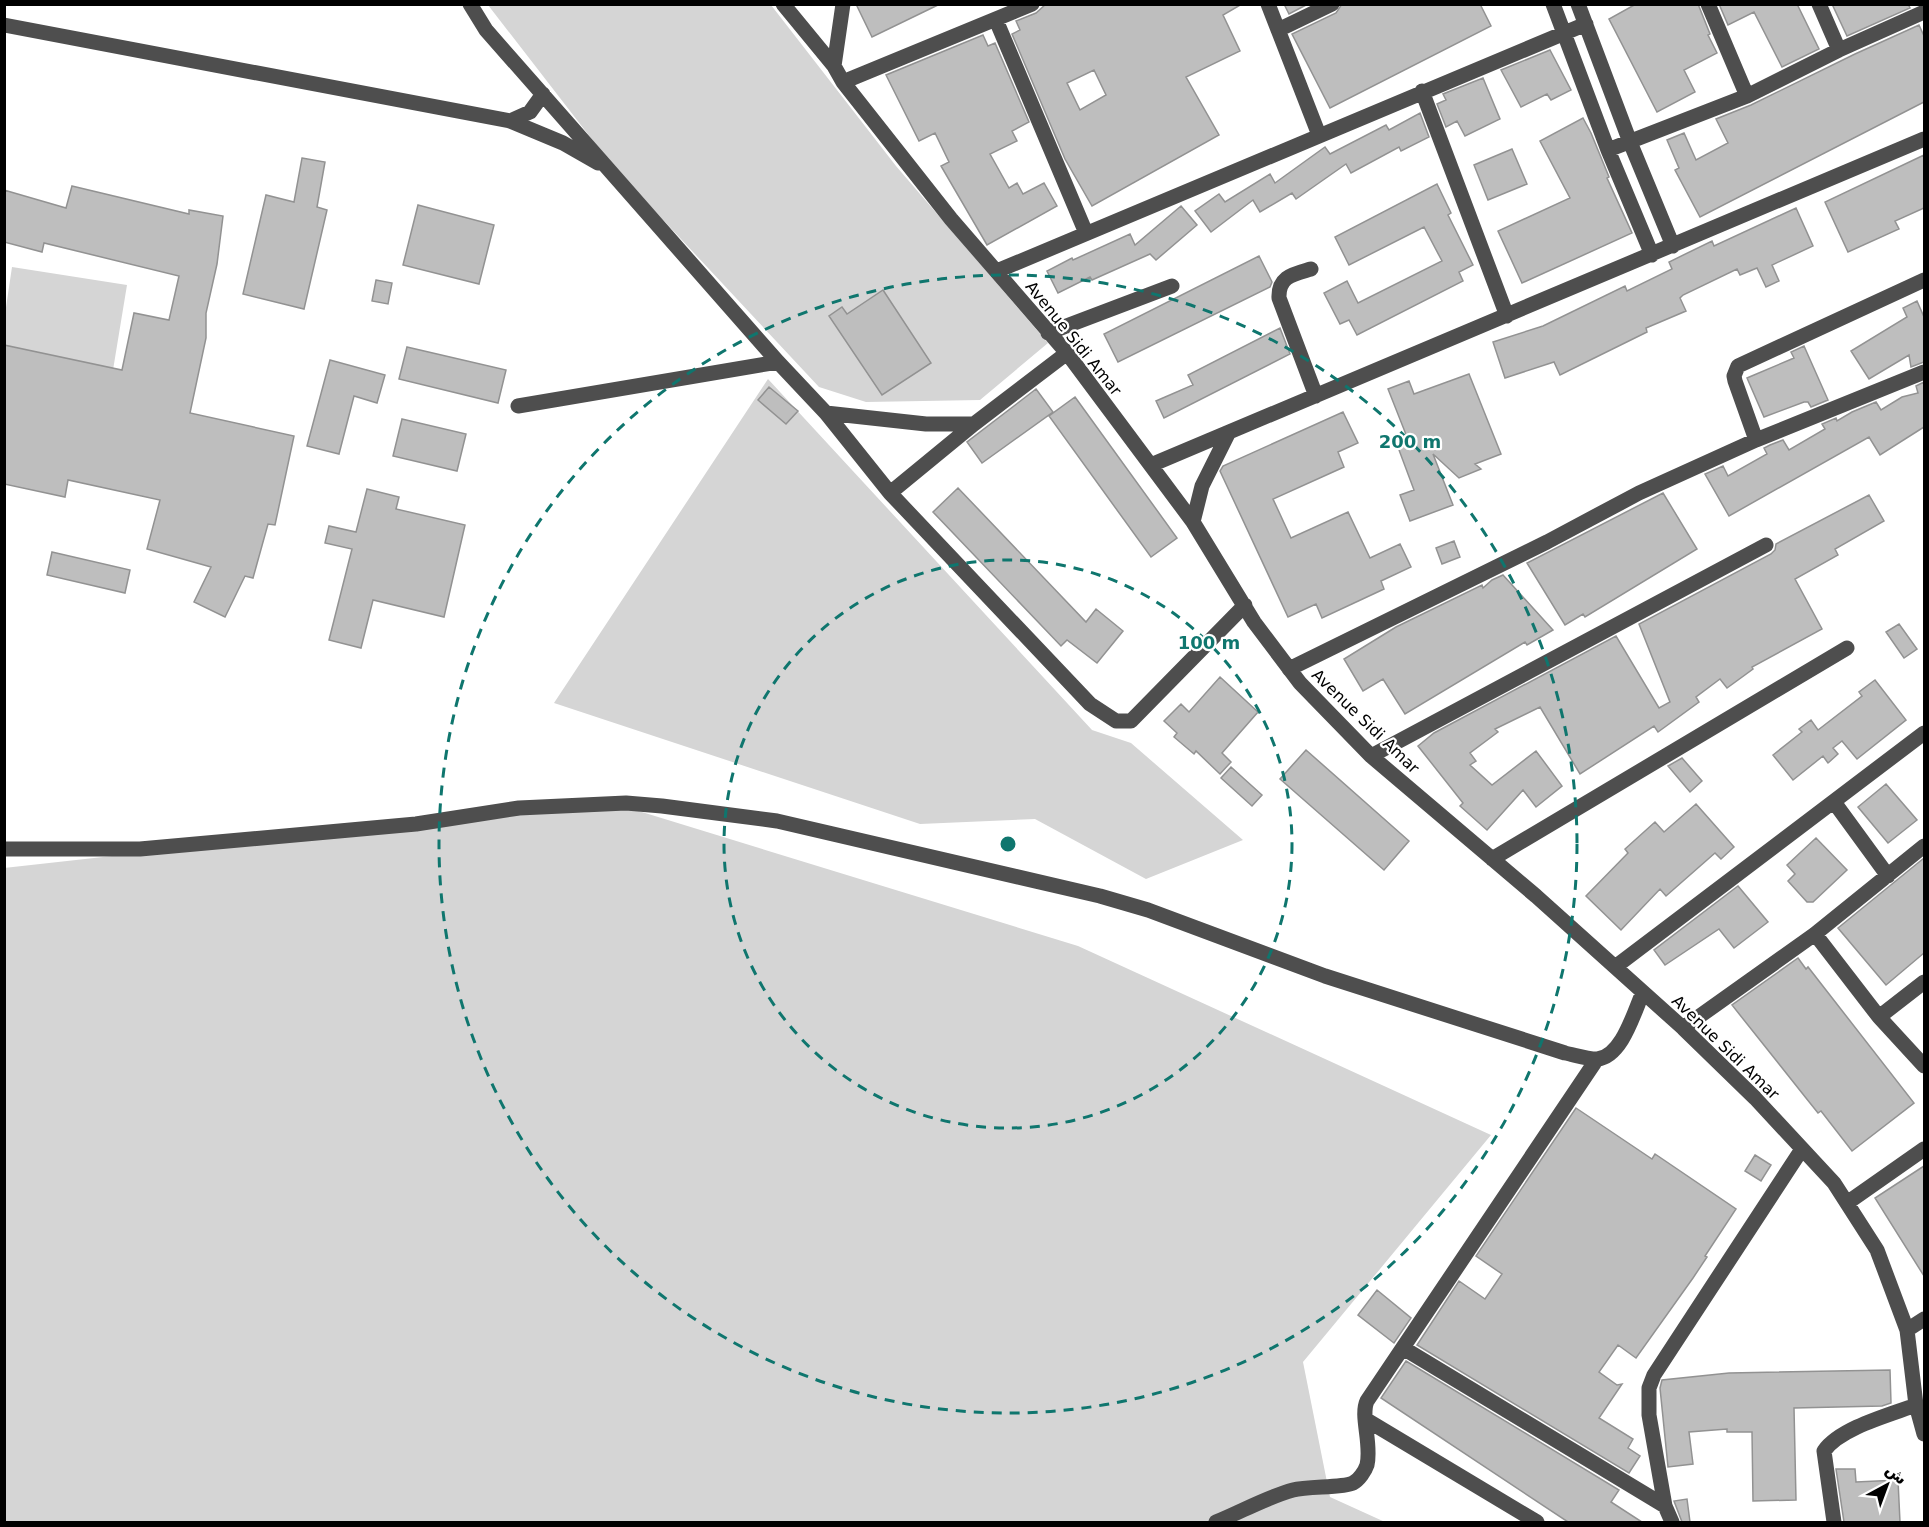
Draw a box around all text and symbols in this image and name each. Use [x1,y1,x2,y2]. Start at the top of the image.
street label: Avenue Sidi Amar [1022,277,1126,400]
text: 200 m [1379,431,1441,452]
text: 100 m [1178,632,1240,653]
street label: Avenue Sidi Amar [1308,665,1424,778]
centre of rings [998,834,1018,854]
street label: Avenue Sidi Amar [1668,991,1784,1104]
north arrow [1857,1455,1917,1515]
text: ش [1882,1460,1911,1488]

